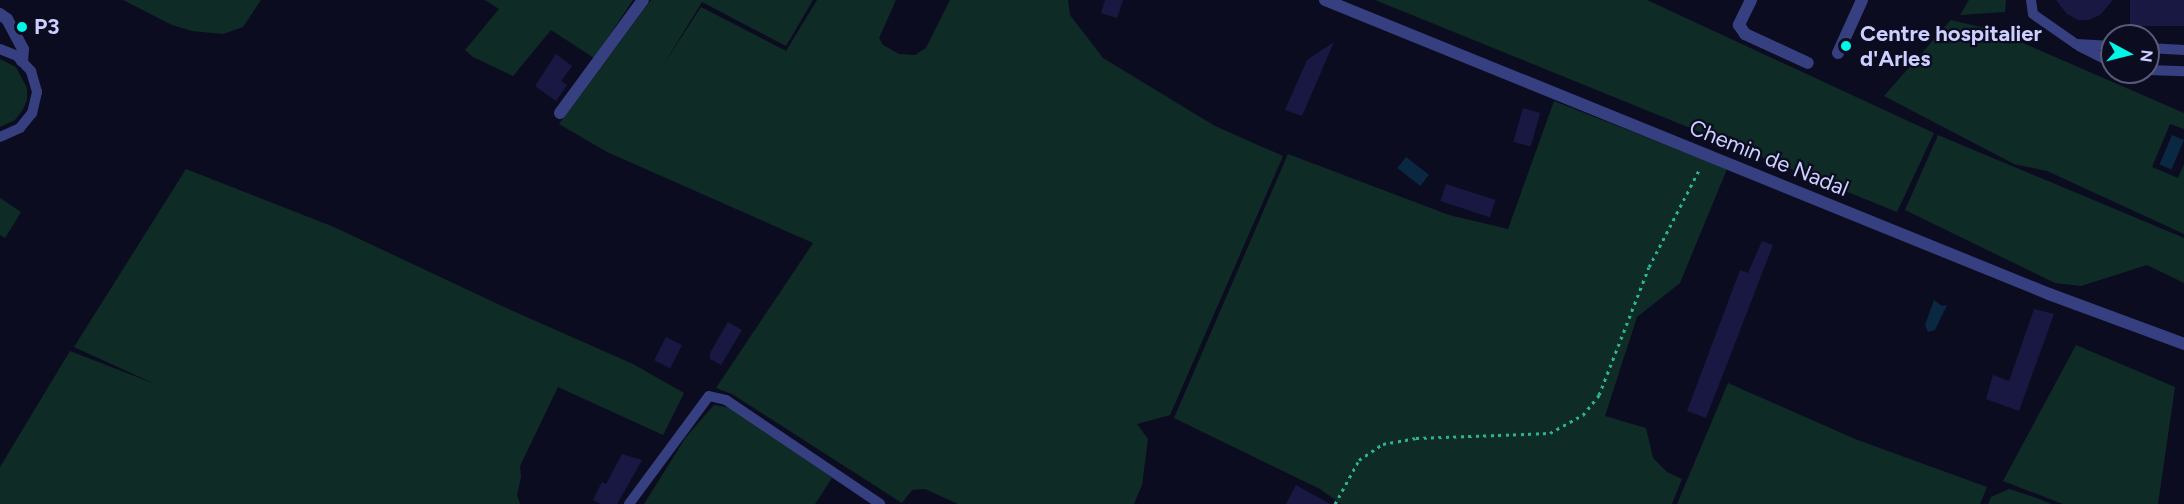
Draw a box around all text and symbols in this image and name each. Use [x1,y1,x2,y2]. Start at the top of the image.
place label: P3 [34,14,59,40]
marker: P3 [15,20,29,34]
place label: Centre hospitalier d'Arles [1860,20,2042,72]
north arrow [2100,24,2160,84]
marker: Centre hospitalier d'Arles [1837,37,1855,55]
text: N [2136,49,2157,63]
street label: Chemin de Nadal [1686,114,1852,202]

